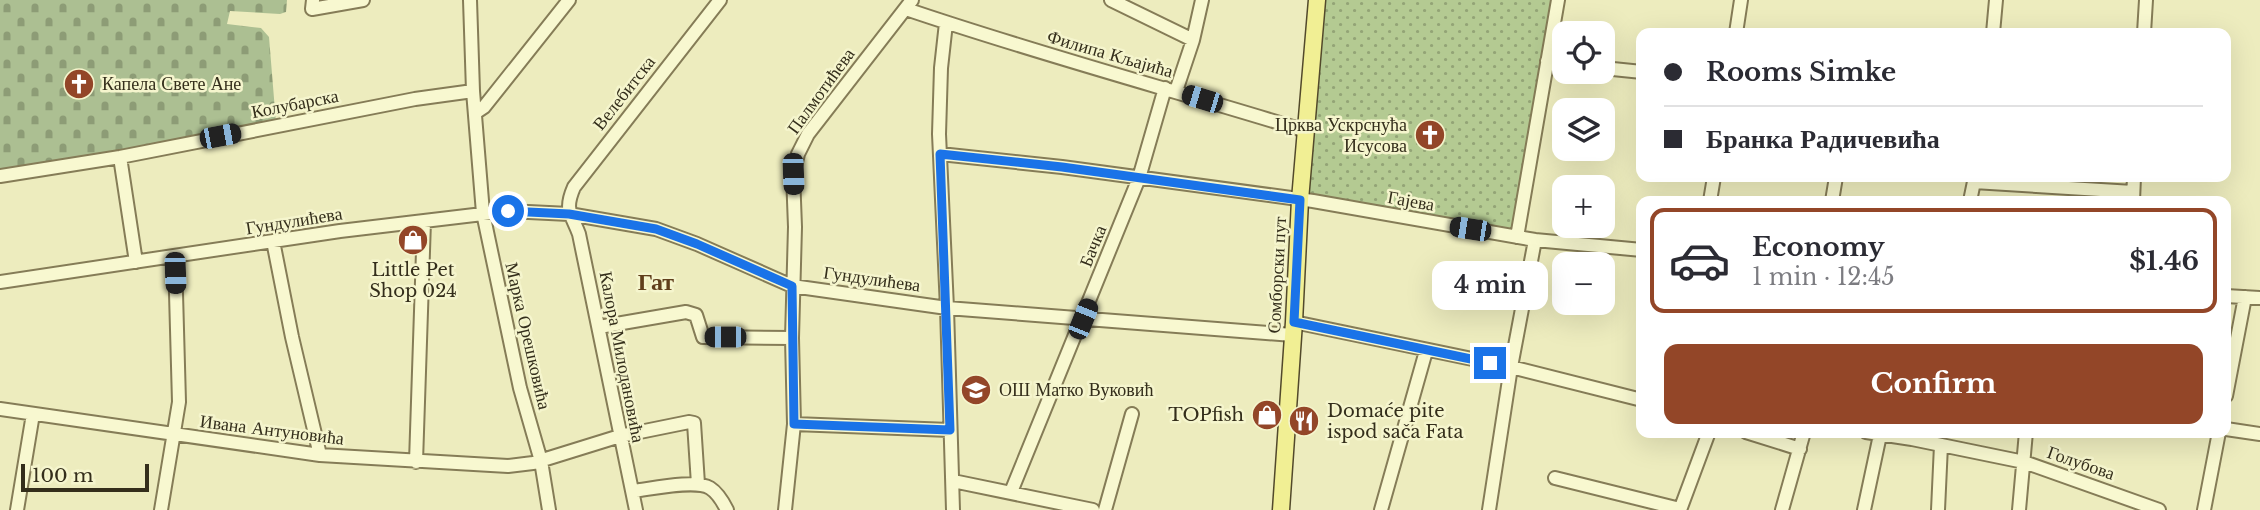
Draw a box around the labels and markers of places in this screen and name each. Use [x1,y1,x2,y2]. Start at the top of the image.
church icon: Капела Свете Ане [62,67,96,101]
place label: Капела Свете Ане [102,73,241,95]
place label: Црква Ускрснућа Исусова [1275,114,1407,157]
church icon: Црква Ускрснућа Исусова [1413,118,1447,152]
shop icon: Little Pet Shop 024 [396,223,430,257]
place label: Little Pet Shop 024 [369,259,457,302]
school or university icon: ОШ Матко Вуковић [959,373,993,407]
place label: ОШ Матко Вуковић [999,379,1153,401]
shop icon: TOPfish [1250,398,1284,432]
place label: Domaće pite ispod sača Fata [1327,400,1464,443]
place label: TOPfish [1168,404,1244,426]
restaurant icon: Domaće pite ispod sača Fata [1287,404,1321,438]

